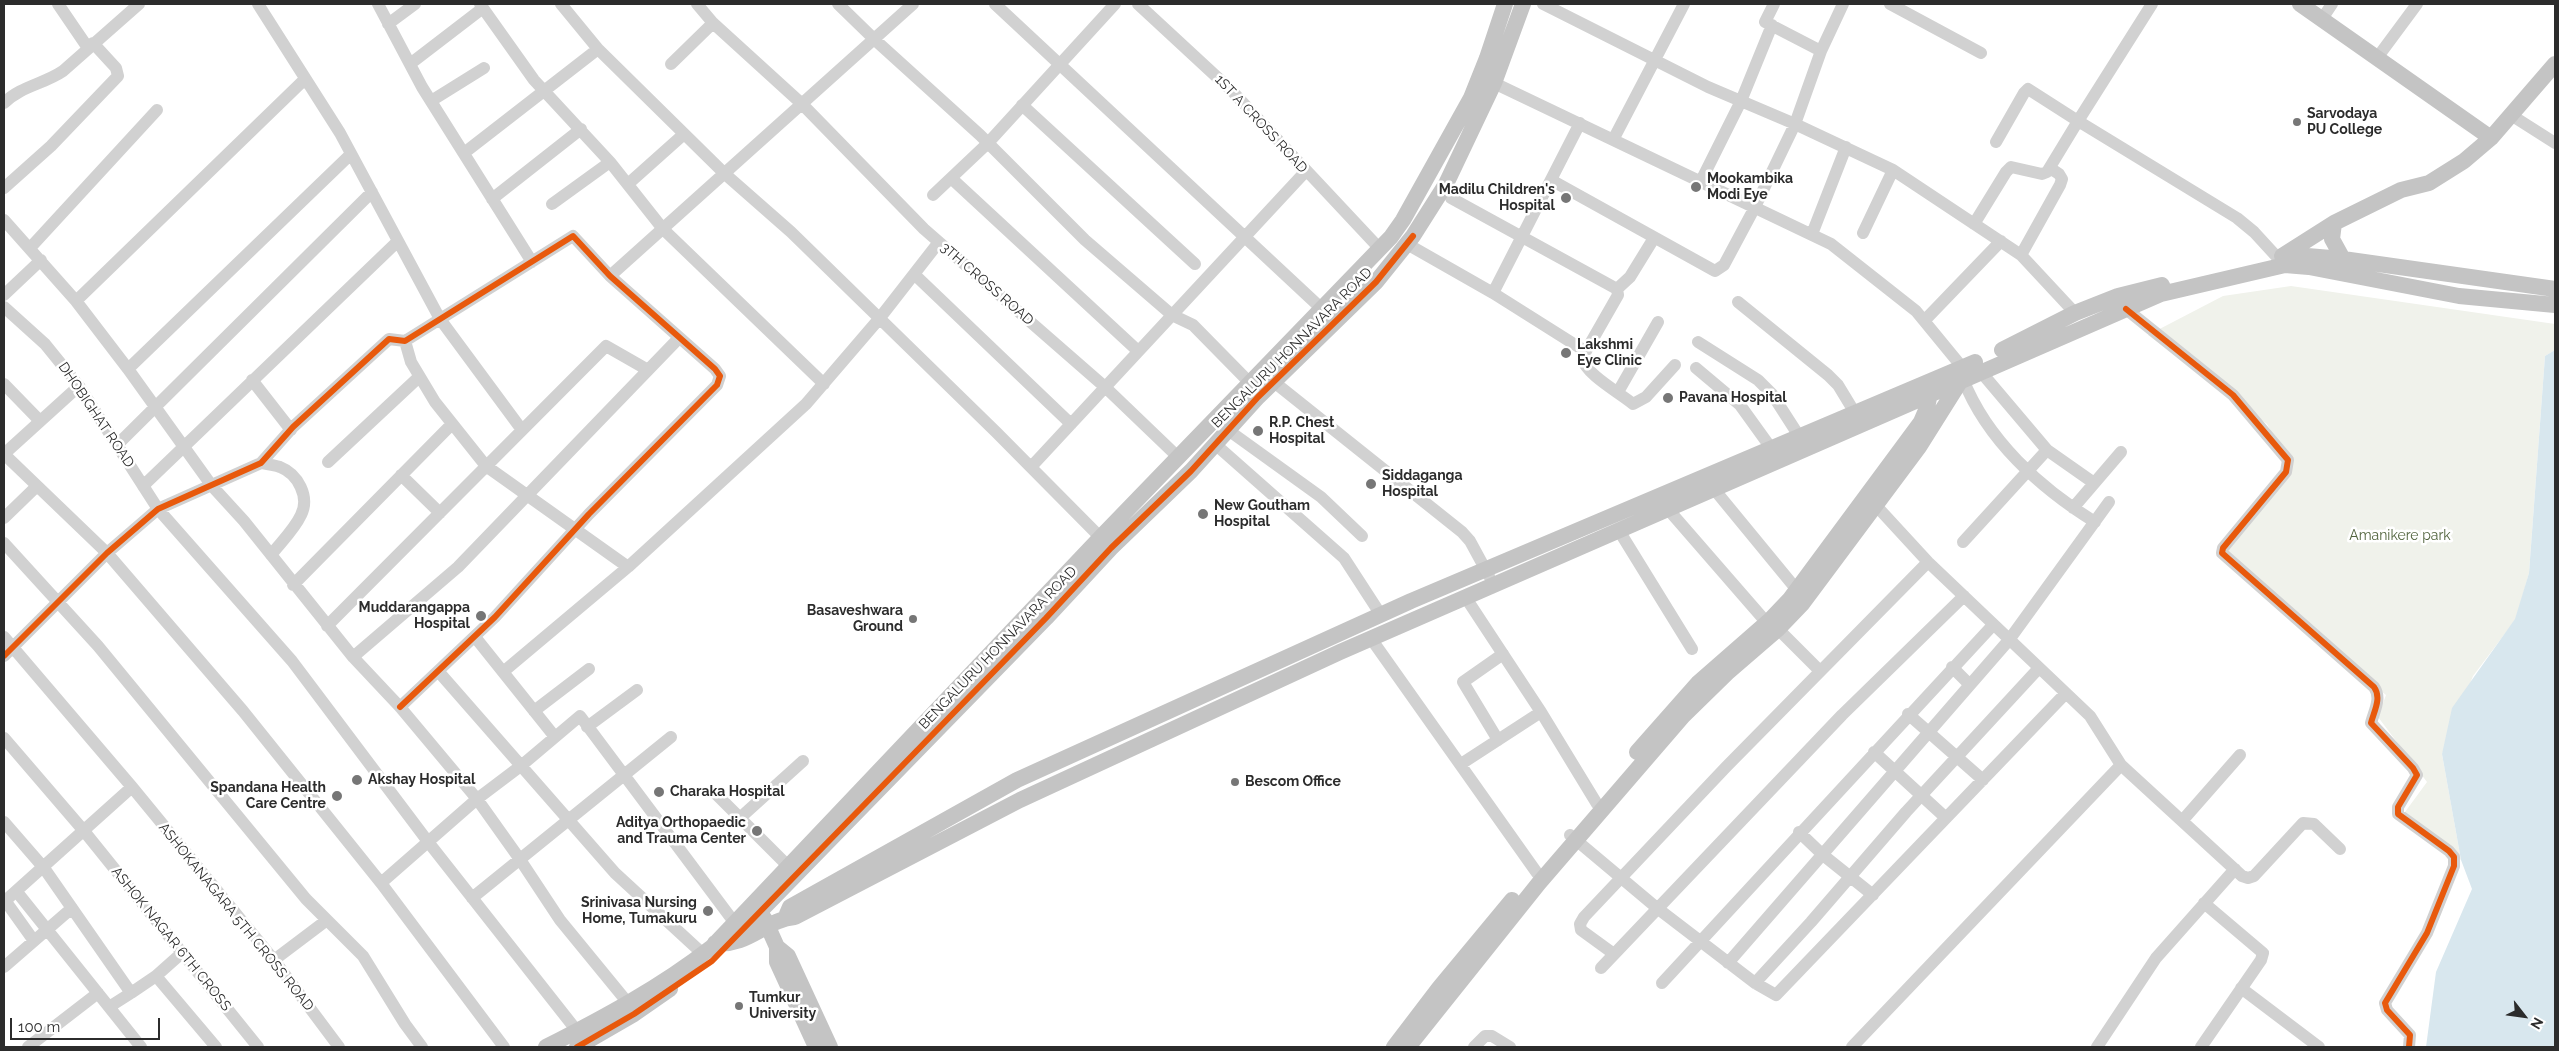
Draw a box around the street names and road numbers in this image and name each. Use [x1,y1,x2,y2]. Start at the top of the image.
street label: 1ST A CROSS ROAD [1211,71,1311,177]
street label: 3TH CROSS ROAD [937,239,1037,329]
street label: BENGALURU HONNAVARA ROAD [1208,264,1376,432]
street label: DHOBIGHAT ROAD [55,359,137,471]
street label: BENGALURU HONNAVARA ROAD [916,563,1080,733]
street label: ASHOKANAGARA 5TH CROSS ROAD [155,820,317,1014]
street label: ASHOK NAGAR 6TH CROSS [108,864,234,1014]

